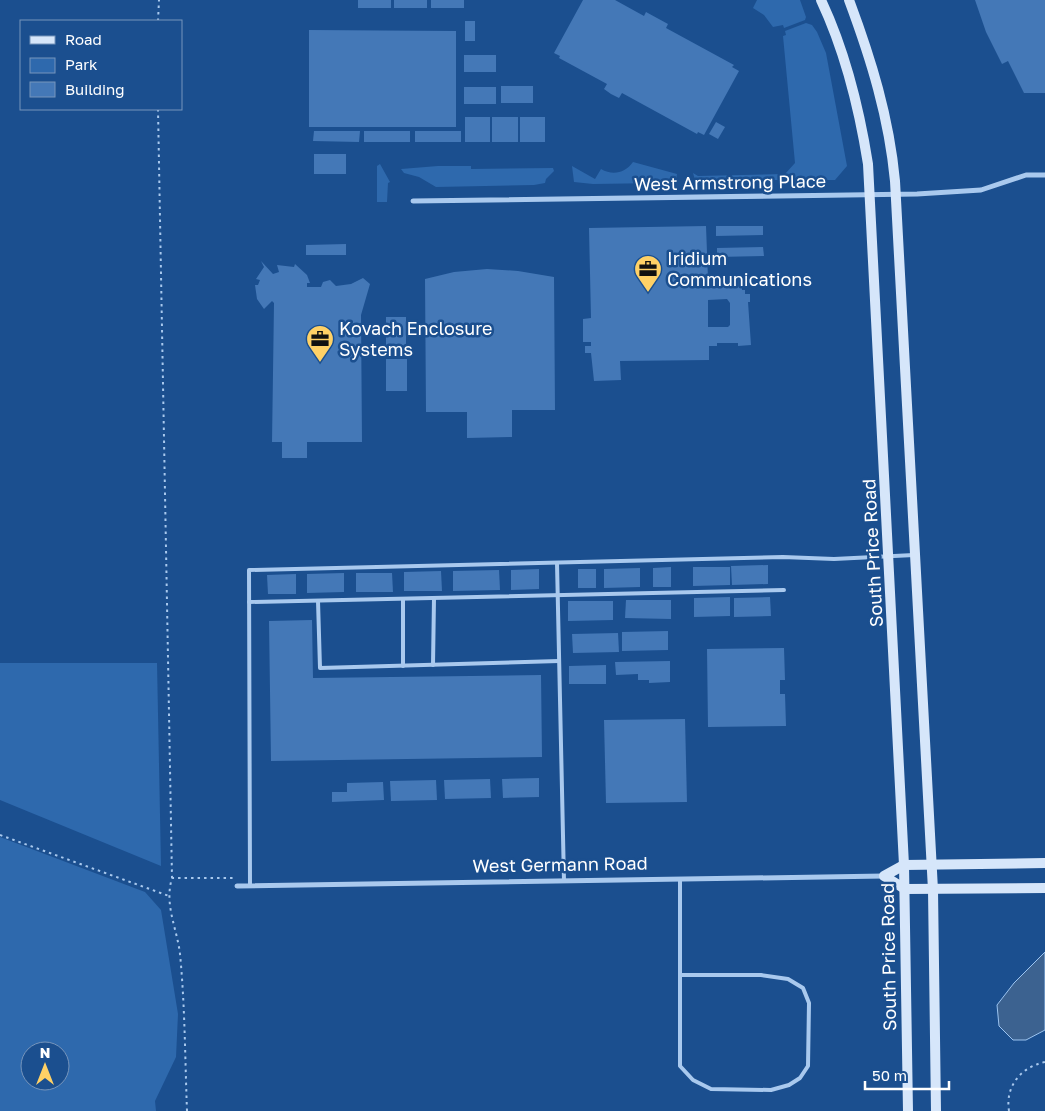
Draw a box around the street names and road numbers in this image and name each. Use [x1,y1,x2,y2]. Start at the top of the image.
street label: West Armstrong Place [634,169,826,195]
street label: South Price Road [857,478,887,628]
street label: West Germann Road [472,851,648,877]
street label: South Price Road [876,883,900,1031]

